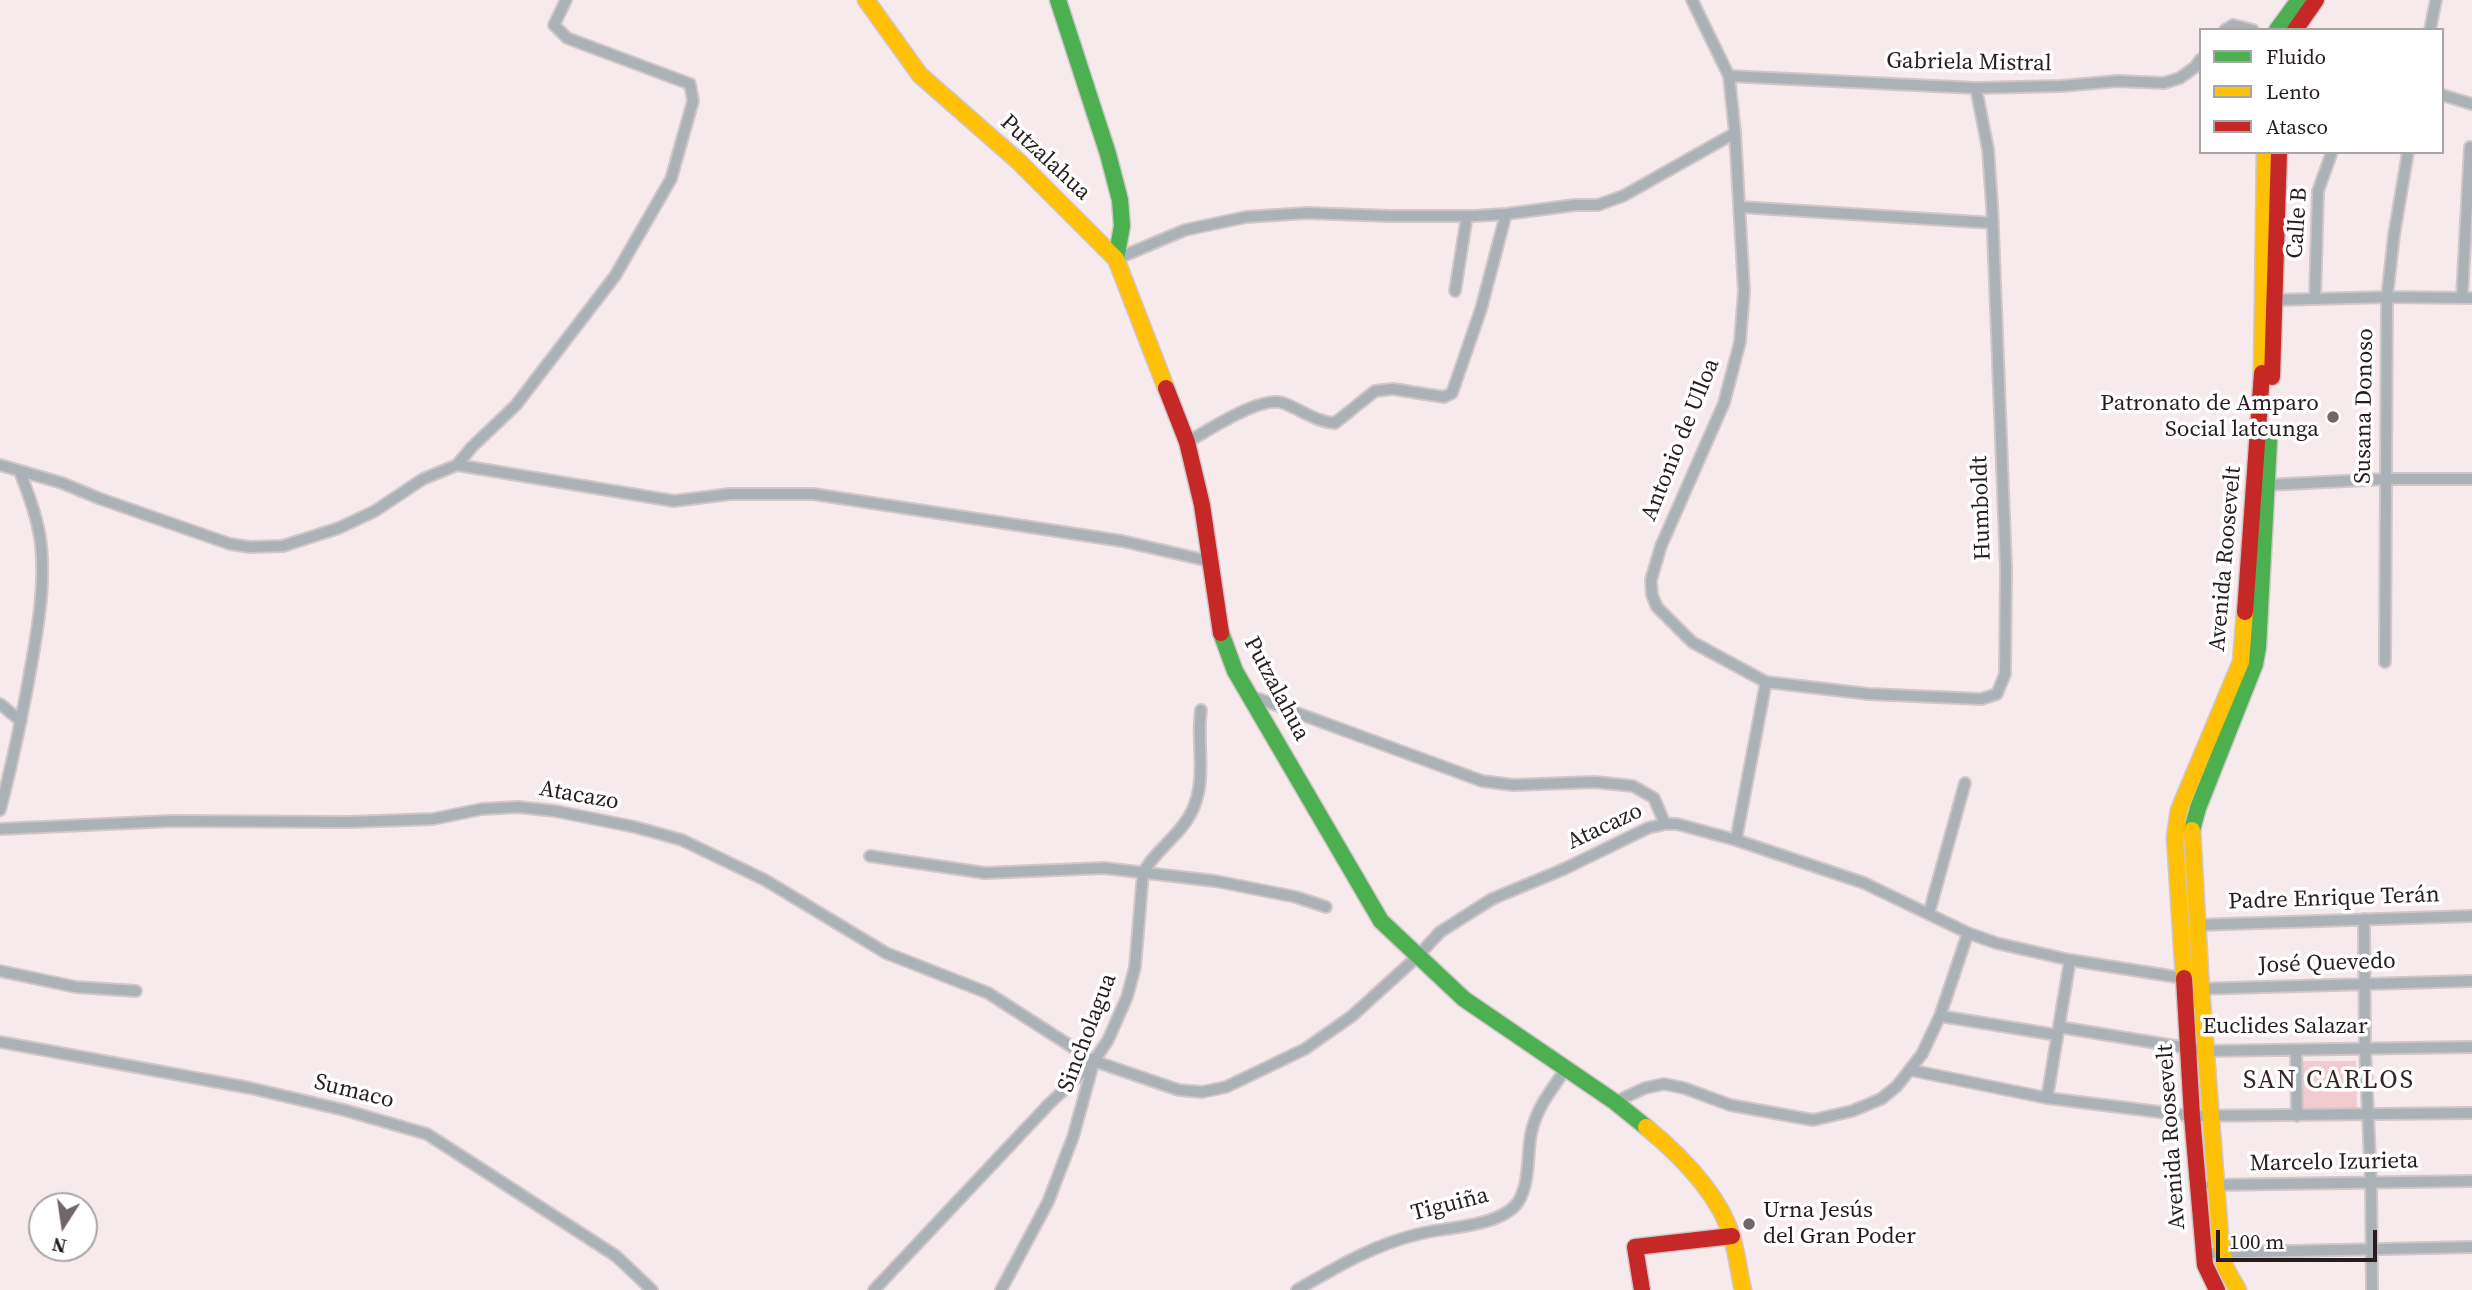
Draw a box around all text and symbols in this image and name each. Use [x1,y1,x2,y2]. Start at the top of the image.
legend [2199,28,2444,154]
text: Fluido [2266,42,2326,71]
street label: Gabriela Mistral [1886,48,2052,78]
text: Lento [2266,77,2320,106]
street label: Putzalahua [994,109,1096,207]
text: Atasco [2266,112,2328,141]
street label: Calle B [2282,186,2314,260]
street label: Susana Donoso [2350,328,2380,484]
street label: Antonio de Ulloa [1636,355,1726,525]
place label: Patronato de Amparo Social latcunga [2100,390,2319,444]
marker: Patronato de Amparo Social latcunga [2325,409,2341,425]
street label: Humboldt [1966,455,1998,561]
street label: Avenida Roosevelt [2204,465,2248,653]
street label: Putzalahua [1237,632,1315,746]
street label: Atacazo [537,775,621,817]
street label: Atacazo [1563,798,1647,856]
street label: Padre Enrique Terán [2228,882,2440,916]
street label: José Quevedo [2258,948,2396,980]
street label: Sincholagua [1053,970,1123,1096]
street label: Euclides Salazar [2202,1013,2368,1041]
street label: Avenida Roosevelt [2152,1043,2192,1231]
district label: SAN CARLOS [2244,1065,2414,1097]
street label: Sumaco [311,1069,397,1115]
street label: Marcelo Izurieta [2249,1148,2419,1178]
street label: Tiguiña [1409,1182,1491,1228]
north arrow [28,1192,98,1262]
place label: Urna Jesús del Gran Poder [1763,1197,1916,1251]
marker: Urna Jesús del Gran Poder [1741,1216,1757,1232]
scale bar [2220,1216,2381,1260]
text: 100 m [2229,1227,2284,1256]
text: N [50,1231,69,1260]

